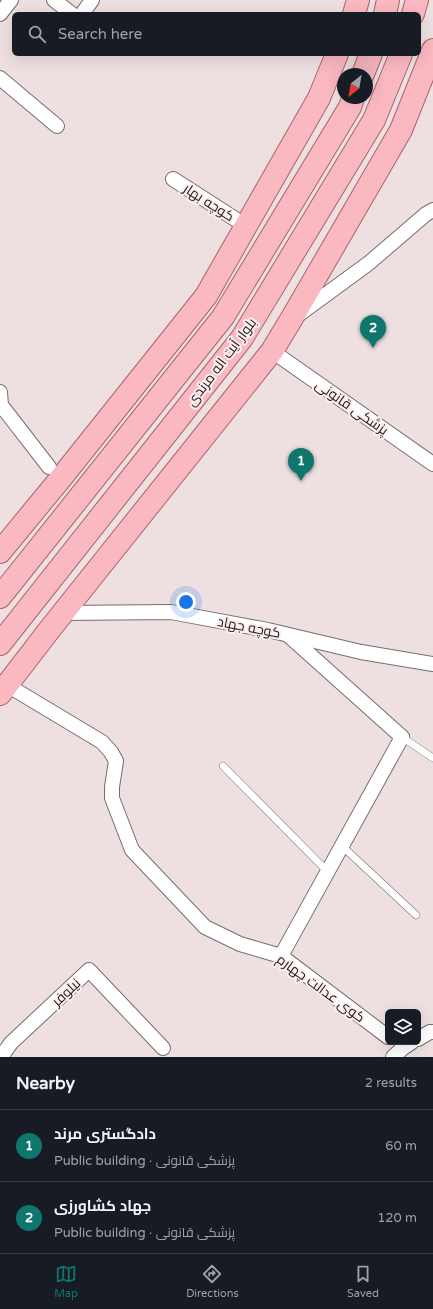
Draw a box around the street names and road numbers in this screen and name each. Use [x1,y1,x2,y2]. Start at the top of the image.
street label: کوچه بهار [179,179,237,226]
street label: بلوار آیت اله مرندی [183,315,260,410]
street label: پزشکی قانونی [311,376,392,440]
street label: کوچه جهاد [216,613,282,643]
street label: کوی عدالت چهارم [273,951,368,1027]
street label: نیلوفر [48,975,84,1011]

